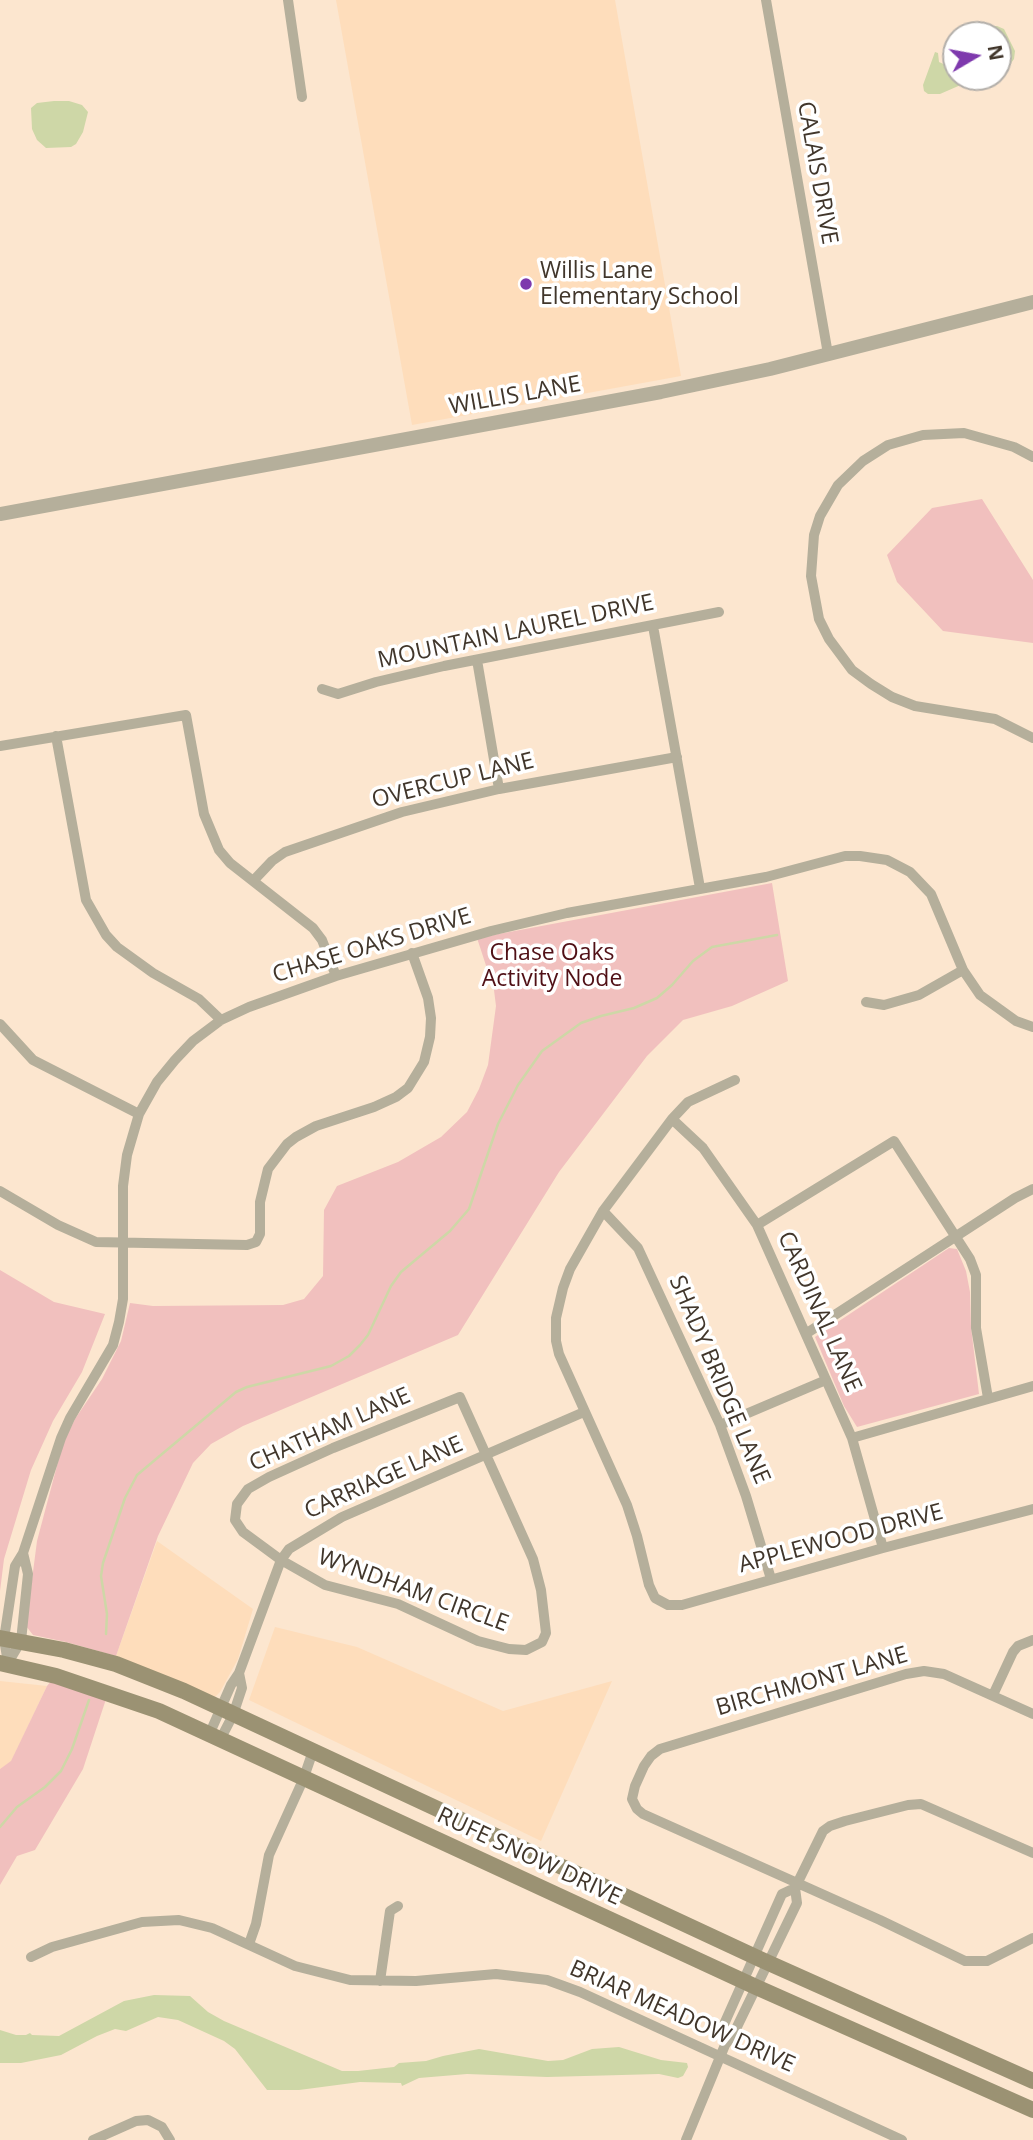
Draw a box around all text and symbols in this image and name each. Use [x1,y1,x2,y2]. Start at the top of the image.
north arrow [942,21,1012,91]
text: N [982,43,1010,63]
street label: CALAIS DRIVE [791,100,843,246]
place label: Willis Lane Elementary School [540,257,739,311]
marker: Willis Lane Elementary School [518,276,534,292]
street label: WILLIS LANE [447,371,583,421]
street label: MOUNTAIN LAUREL DRIVE [375,589,657,675]
street label: OVERCUP LANE [369,747,537,815]
street label: CHASE OAKS DRIVE [269,903,475,989]
park label: Chase Oaks Activity Node [482,939,622,993]
street label: CARDINAL LANE [771,1227,867,1397]
street label: SHADY BRIDGE LANE [663,1272,775,1488]
street label: CHATHAM LANE [245,1382,415,1478]
street label: CARRIAGE LANE [301,1431,467,1525]
street label: APPLEWOOD DRIVE [736,1498,946,1580]
street label: WYNDHAM CIRCLE [314,1544,512,1638]
street label: BIRCHMONT LANE [713,1641,911,1723]
street label: RUFE SNOW DRIVE [432,1802,626,1912]
street label: BRIAR MEADOW DRIVE [565,1955,799,2079]

